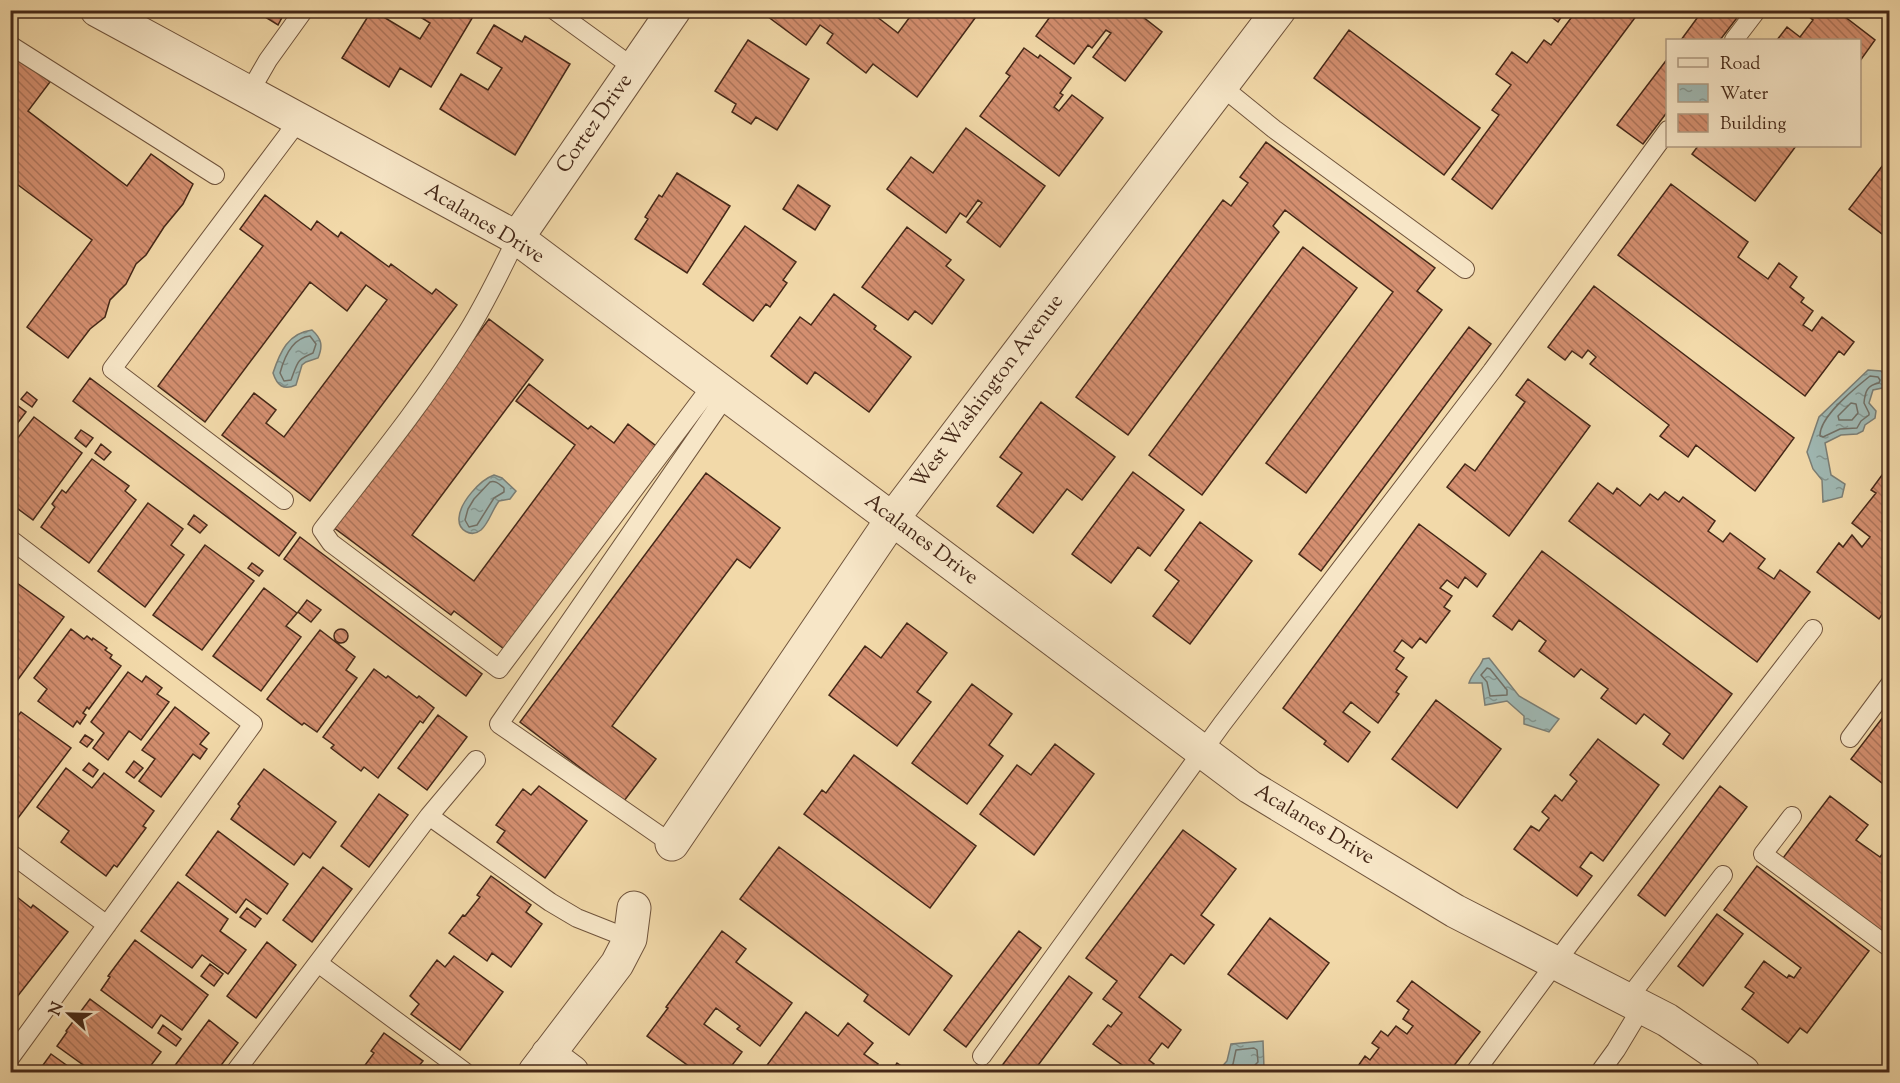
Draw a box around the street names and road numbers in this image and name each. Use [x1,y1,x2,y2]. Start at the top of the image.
street label: Cortez Drive [550,68,640,180]
street label: Acalanes Drive [418,176,550,272]
street label: West Washington Avenue [905,288,1071,496]
street label: Acalanes Drive [858,487,984,593]
street label: Acalanes Drive [1248,777,1380,873]

